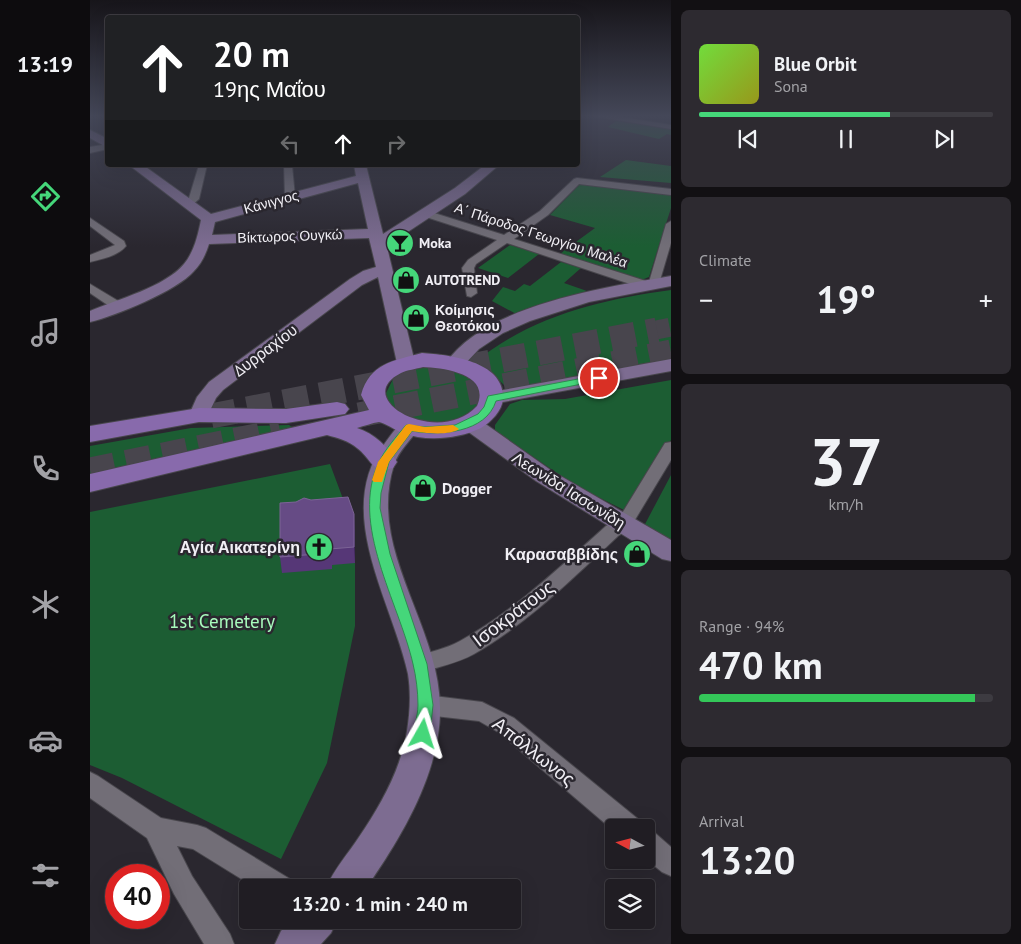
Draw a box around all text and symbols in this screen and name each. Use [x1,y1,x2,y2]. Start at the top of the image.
text: 20 m [213,31,290,77]
icon: ahead [130,35,195,100]
text: 13:19 [17,50,73,78]
text: Blue Orbit [774,52,857,76]
text: 19ης Μαΐου [213,75,326,103]
text: Sona [774,76,808,96]
icon: previous [734,125,762,153]
icon: pause [832,125,860,153]
icon: next [930,125,958,153]
icon: left [276,130,304,158]
icon: ahead [329,130,357,158]
icon: right [382,130,410,158]
icon: directions [28,179,63,214]
street label: Κάνιγγος [242,186,301,218]
street label: Α΄ Πάροδος Γεωργίου Μαλέα [452,198,630,272]
street label: Βίκτωρος Ουγκώ [237,225,343,247]
bar icon: Moka [385,228,415,258]
place label: Moka [419,234,452,252]
text: Climate [699,250,751,270]
shop icon: AUTOTREND [391,265,421,295]
place label: AUTOTREND [425,271,500,289]
text: 19° [816,274,876,323]
text: − [699,281,713,318]
text: + [979,281,993,318]
place label: Κοίμησις Θεοτόκου [435,301,500,335]
shop icon: Κοίμησις Θεοτόκου [401,303,431,333]
icon: music [28,315,63,350]
street label: Δυρραχίου [229,319,301,381]
pin [578,357,620,399]
icon: arrive [585,364,613,392]
text: 37 [809,419,883,503]
street label: Λεωνίδα Ιασωνίδη [509,447,629,533]
icon: phone [28,451,63,486]
shop icon: Dogger [408,473,438,503]
place label: Dogger [442,478,492,498]
text: km/h [828,494,864,514]
church icon: Αγία Αικατερίνη [304,532,334,562]
place label: Αγία Αικατερίνη [180,537,300,557]
shop icon: Καρασαββίδης [622,539,652,569]
place label: Καρασαββίδης [505,544,618,564]
street label: Ισοκράτους [467,574,559,652]
icon: climate [28,587,63,622]
park label: 1st Cemetery [169,609,275,633]
text: Range · 94% [699,616,784,636]
text: 470 km [699,640,823,689]
position arrow [396,707,448,759]
street label: Απόλλωνος [488,711,580,791]
icon: car [28,723,63,758]
text: Arrival [699,811,744,831]
north arrow [605,819,655,869]
map controls [605,819,655,929]
text: 13:20 [699,835,795,884]
icon: filters [28,858,63,893]
speed limit sign: 40 [105,864,170,929]
button: layers [605,879,655,929]
text: 13:20 · 1 min · 240 m [292,892,468,916]

